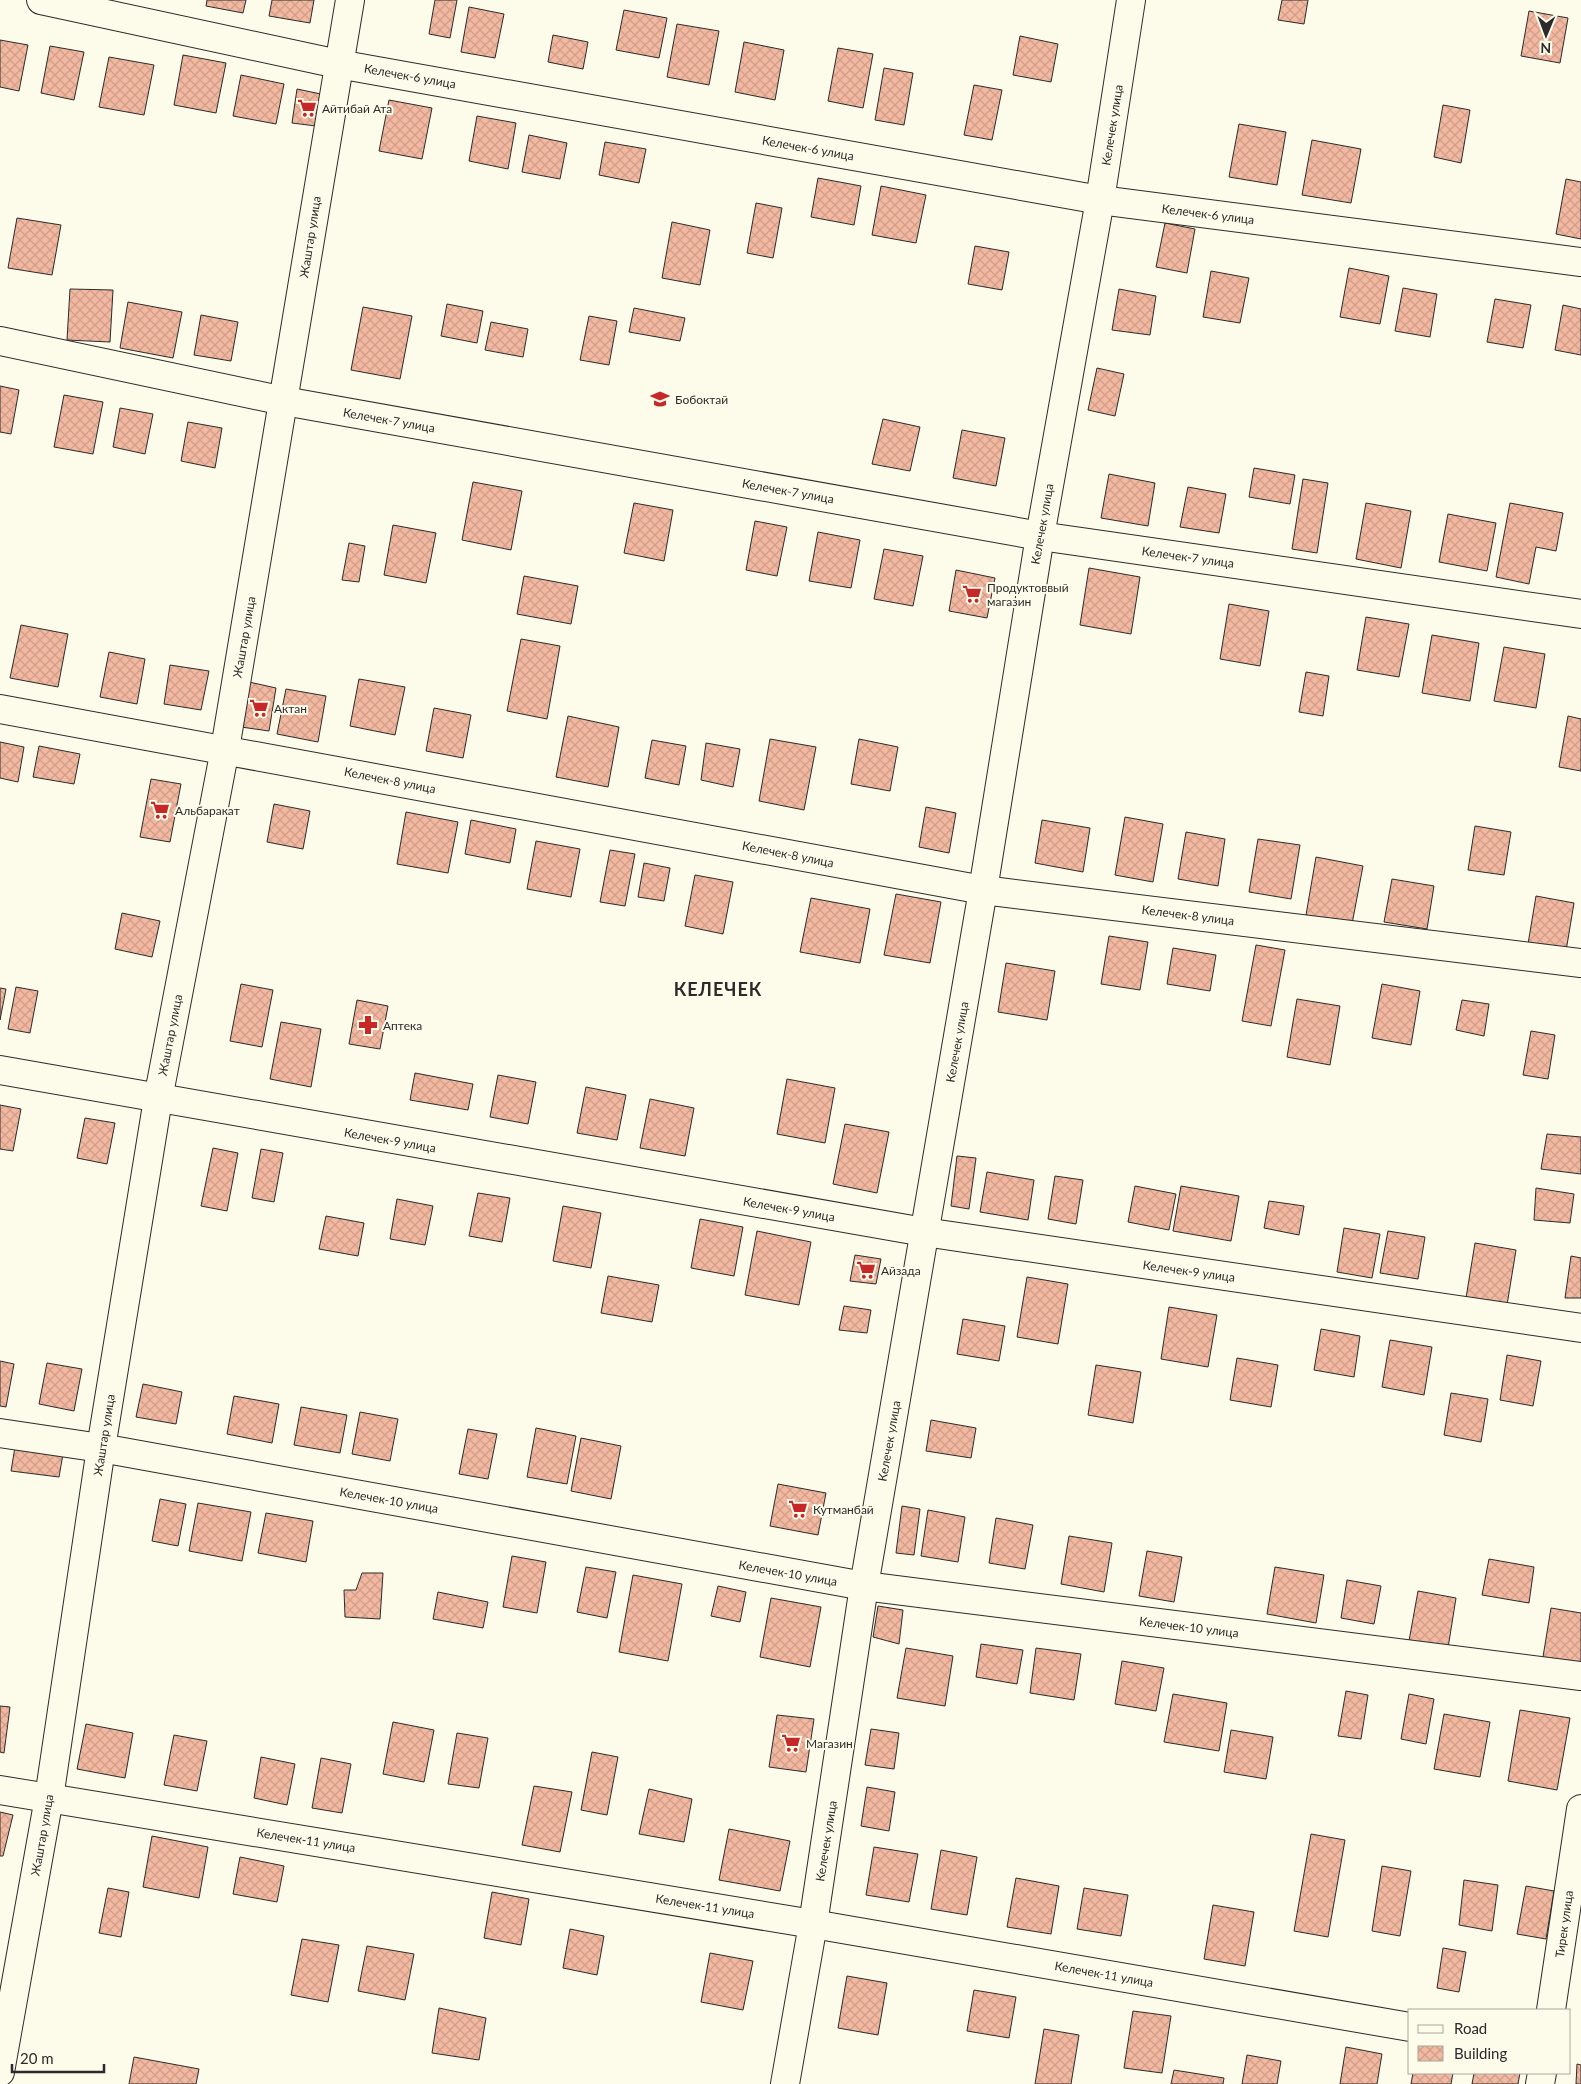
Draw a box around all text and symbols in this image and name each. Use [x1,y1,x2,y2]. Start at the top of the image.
north arrow [1521,10,1571,60]
text: N [1540,40,1551,57]
street label: Келечек-6 улица [363,61,457,91]
street label: Келечек улица [1098,83,1126,167]
supermarket icon: Айтибай Ата [296,97,318,119]
place label: Айтибай Ата [322,101,392,116]
street label: Келечек-6 улица [761,133,855,163]
street label: Жаштар улица [296,195,324,279]
street label: Келечек-6 улица [1161,201,1255,227]
school or university icon: Бобоктай [649,388,671,410]
place label: Бобоктай [675,392,728,407]
street label: Келечек-7 улица [342,405,436,435]
street label: Келечек-7 улица [741,476,835,506]
street label: Келечек улица [1028,482,1056,566]
street label: Келечек-7 улица [1141,543,1235,571]
place label: Продуктоввый магазин [987,580,1069,609]
supermarket icon: Продуктоввый магазин [961,583,983,605]
street label: Жаштар улица [229,595,259,679]
supermarket icon: Актан [248,697,270,719]
place label: Актан [274,701,307,716]
street label: Келечек-8 улица [343,764,437,796]
supermarket icon: Альбаракат [149,799,171,821]
place label: Альбаракат [175,803,240,818]
street label: Келечек-8 улица [741,838,835,870]
street label: Келечек-8 улица [1141,902,1235,928]
district label: КЕЛЕЧЕК [674,978,762,1000]
street label: Жаштар улица [155,993,185,1077]
street label: Келечек улица [943,1000,971,1084]
pharmacy icon: Аптека [357,1014,379,1036]
place label: Аптека [383,1018,422,1033]
street label: Келечек-9 улица [343,1125,437,1155]
street label: Келечек-9 улица [742,1194,836,1224]
street label: Келечек-9 улица [1142,1257,1236,1285]
supermarket icon: Айзада [855,1259,877,1281]
place label: Айзада [881,1263,921,1278]
street label: Жаштар улица [90,1393,118,1477]
street label: Келечек улица [875,1399,903,1483]
street label: Келечек-10 улица [338,1484,440,1516]
supermarket icon: Кутманбай [787,1498,809,1520]
place label: Кутманбай [813,1502,874,1517]
street label: Келечек-10 улица [737,1557,839,1589]
street label: Келечек-10 улица [1138,1613,1240,1641]
supermarket icon: Магазин [780,1732,802,1754]
place label: Магазин [806,1736,853,1751]
street label: Жаштар улица [27,1793,57,1877]
street label: Келечек улица [812,1799,840,1883]
street label: Келечек-11 улица [255,1825,357,1855]
street label: Тирек улица [1552,1889,1576,1959]
street label: Келечек-11 улица [654,1891,756,1921]
street label: Келечек-11 улица [1053,1958,1155,1990]
legend [1408,2009,1571,2074]
text: Road [1454,2019,1487,2037]
scale bar [12,2042,105,2074]
text: Building [1454,2044,1507,2062]
text: 20 m [20,2049,54,2067]

